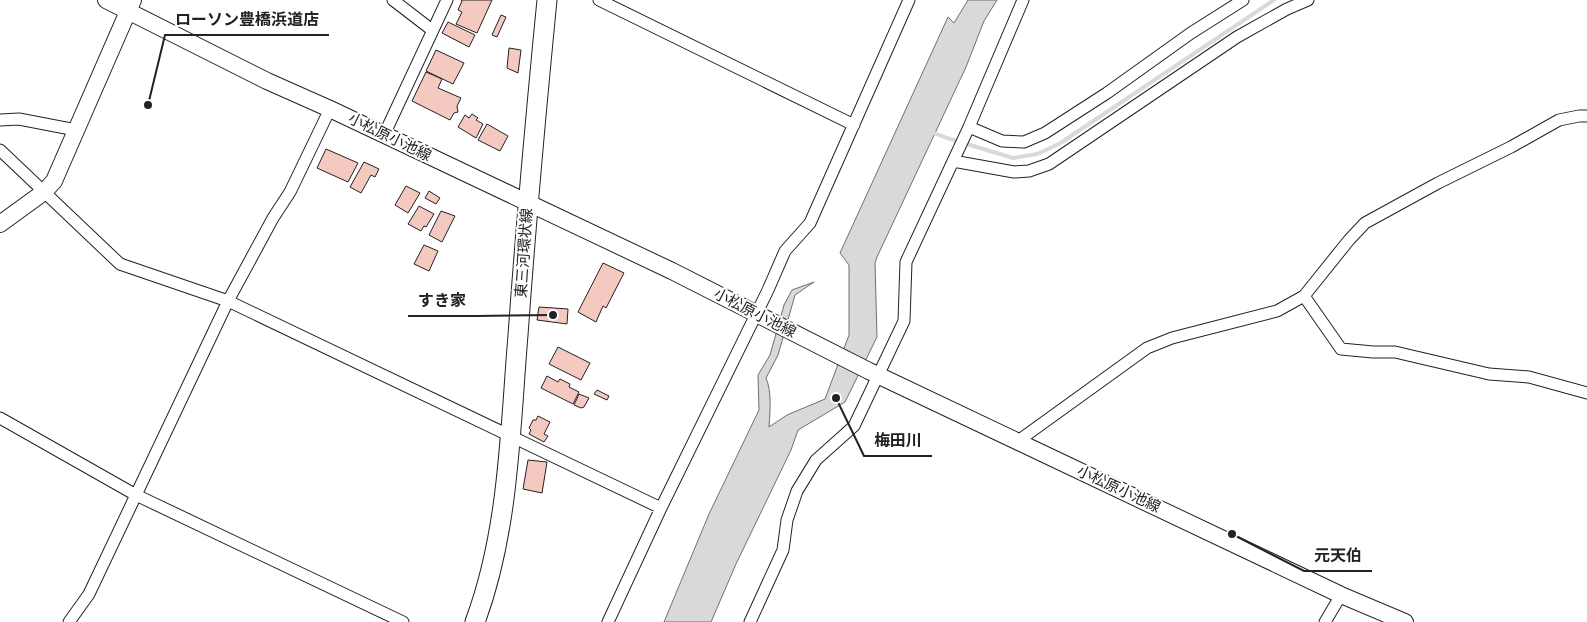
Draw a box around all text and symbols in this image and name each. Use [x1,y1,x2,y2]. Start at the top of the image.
callout: ローソン豊橋浜道店 [165,4,329,35]
text: ローソン豊橋浜道店 [175,10,319,29]
street label: 小松原小池線 [346,109,434,165]
street label: 東三河環状線 [512,207,536,299]
callout: すき家 [408,285,476,316]
street label: 小松原小池線 [711,285,799,341]
text: すき家 [418,291,466,310]
callout: 梅田川 [864,425,932,456]
text: 梅田川 [874,431,922,450]
street label: 小松原小池線 [1074,462,1164,516]
callout: 元天伯 [1304,540,1372,571]
text: 元天伯 [1314,546,1362,565]

